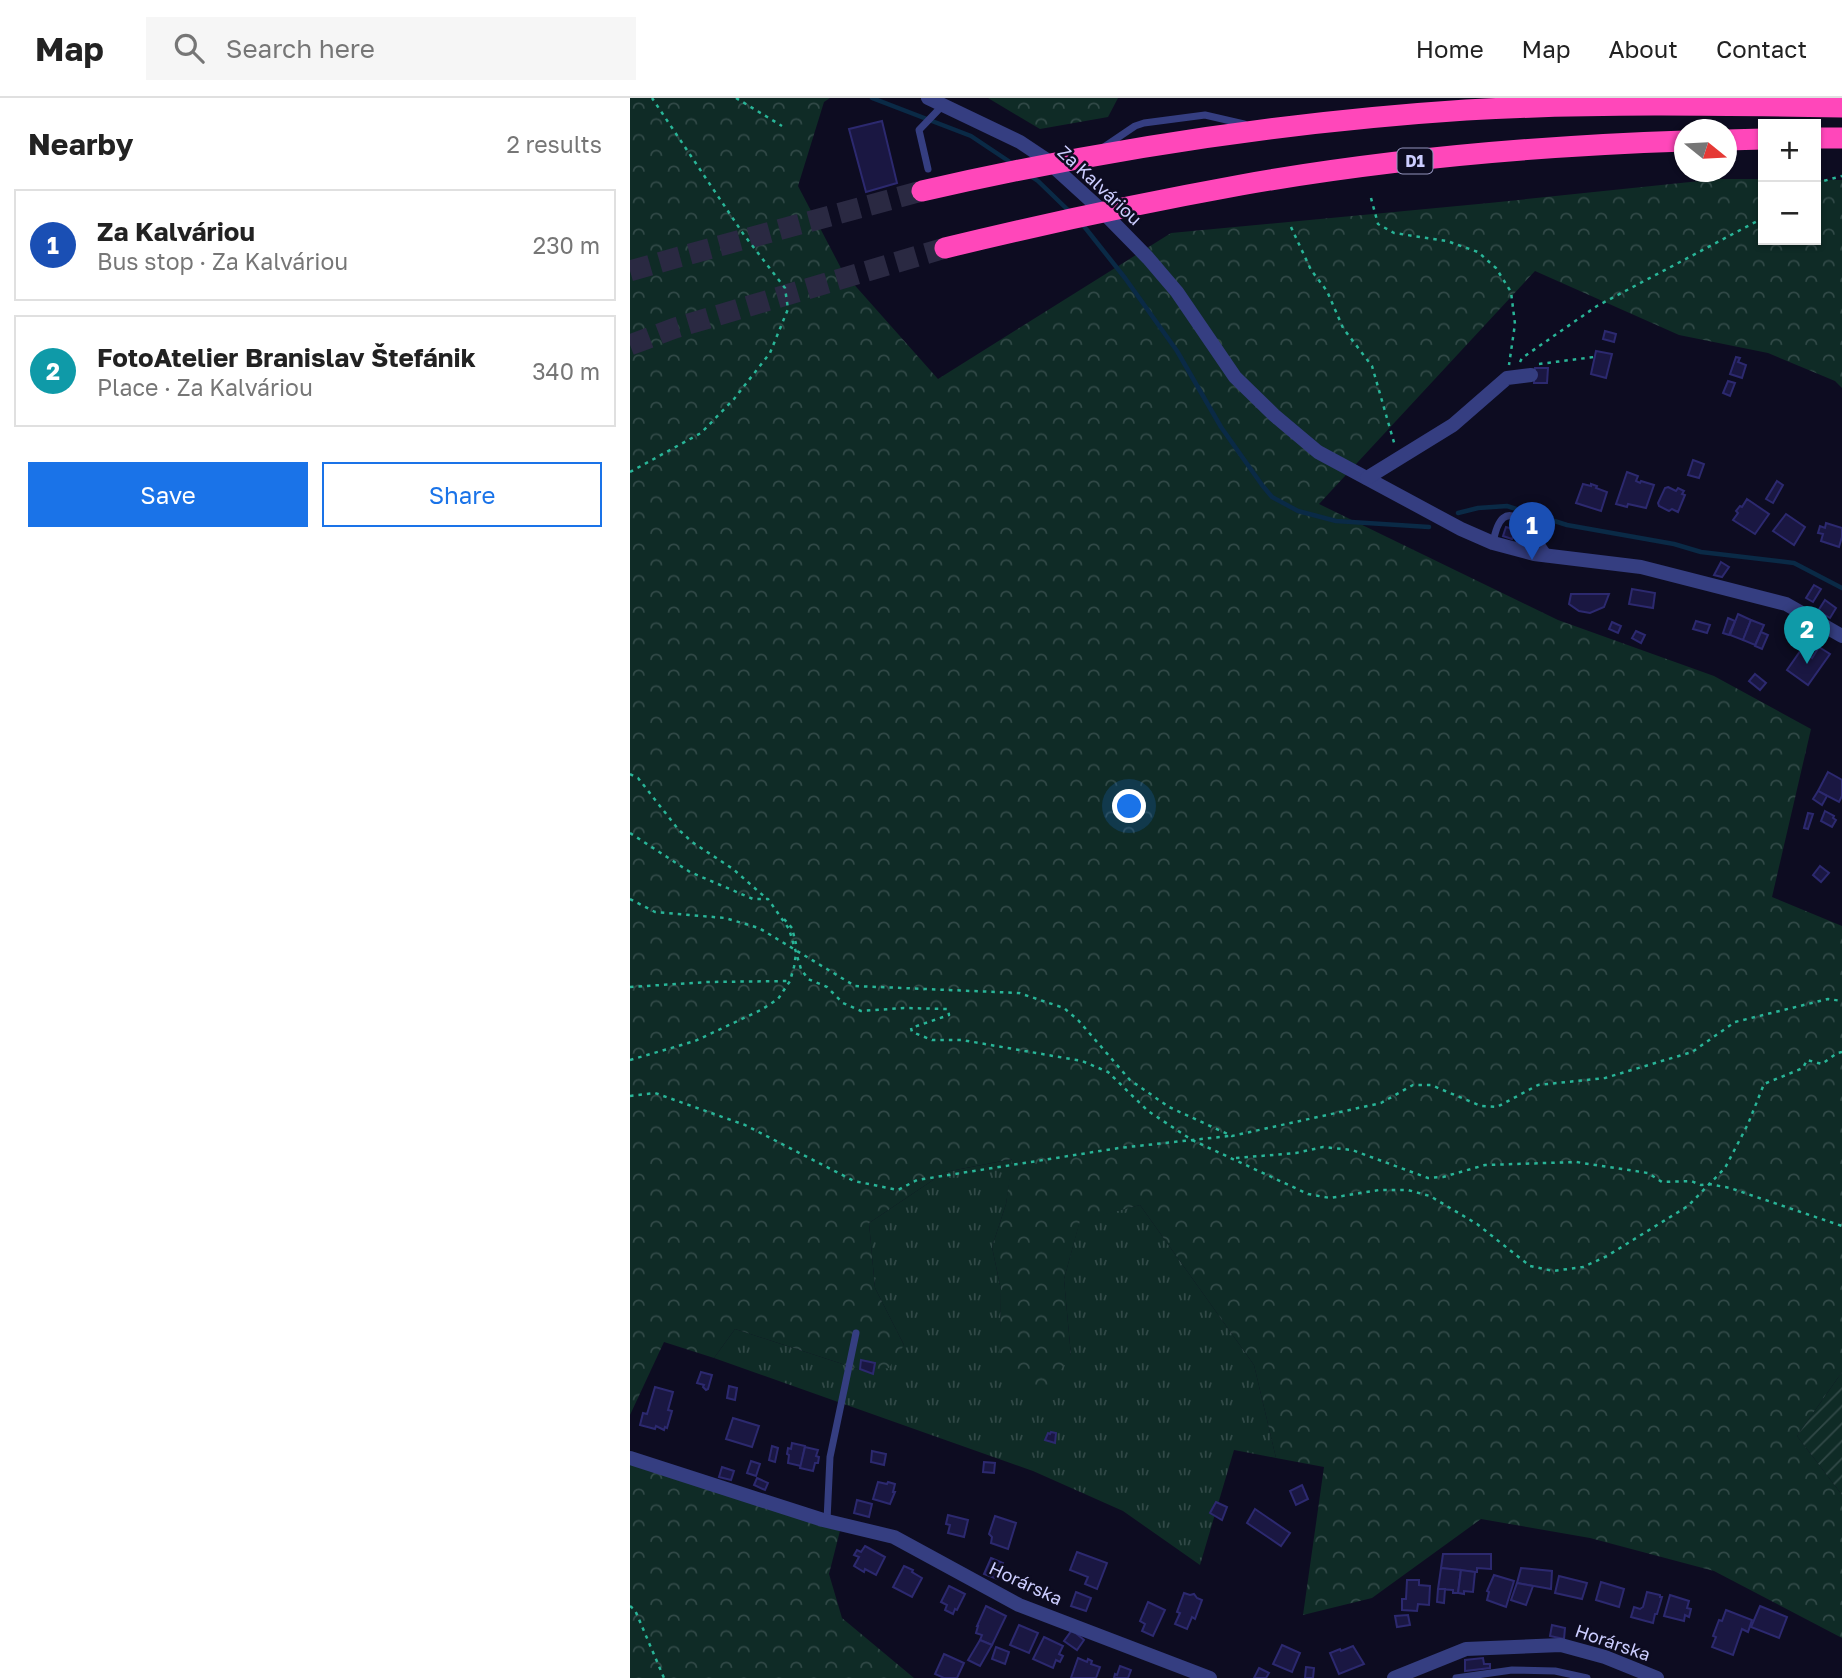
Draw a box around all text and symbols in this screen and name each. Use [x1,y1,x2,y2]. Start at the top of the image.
search box [146,17,636,80]
text: Map [35,29,104,68]
icon: search [170,29,208,67]
text: Search here [226,33,375,64]
text: Home [1416,34,1484,63]
text: Map [1522,34,1571,63]
text: About [1609,34,1678,63]
text: Contact [1716,34,1807,63]
north arrow [1674,119,1737,182]
map controls [1758,119,1821,245]
button: + [1758,119,1821,182]
text: Nearby [28,126,133,162]
text: 2 results [506,130,602,158]
street label: Za Kalváriou [1054,141,1146,229]
road number: D1 [1398,148,1432,174]
button: − [1758,182,1821,245]
text: Za Kalváriou [97,216,255,247]
text: 1 [47,231,59,259]
text: 230 m [533,231,600,259]
text: Bus stop · Za Kalváriou [97,247,348,275]
text: FotoAtelier Branislav Štefánik [97,342,476,373]
text: 2 [46,357,60,385]
text: 340 m [532,357,600,385]
text: Place · Za Kalváriou [97,373,313,401]
button: Save [28,462,308,527]
button: Share [322,462,602,527]
pin: 1 [1509,502,1555,560]
pin: 2 [1784,606,1830,664]
your location [1112,789,1146,823]
street label: Horárska [986,1557,1066,1609]
street label: Horárska [1572,1619,1654,1665]

